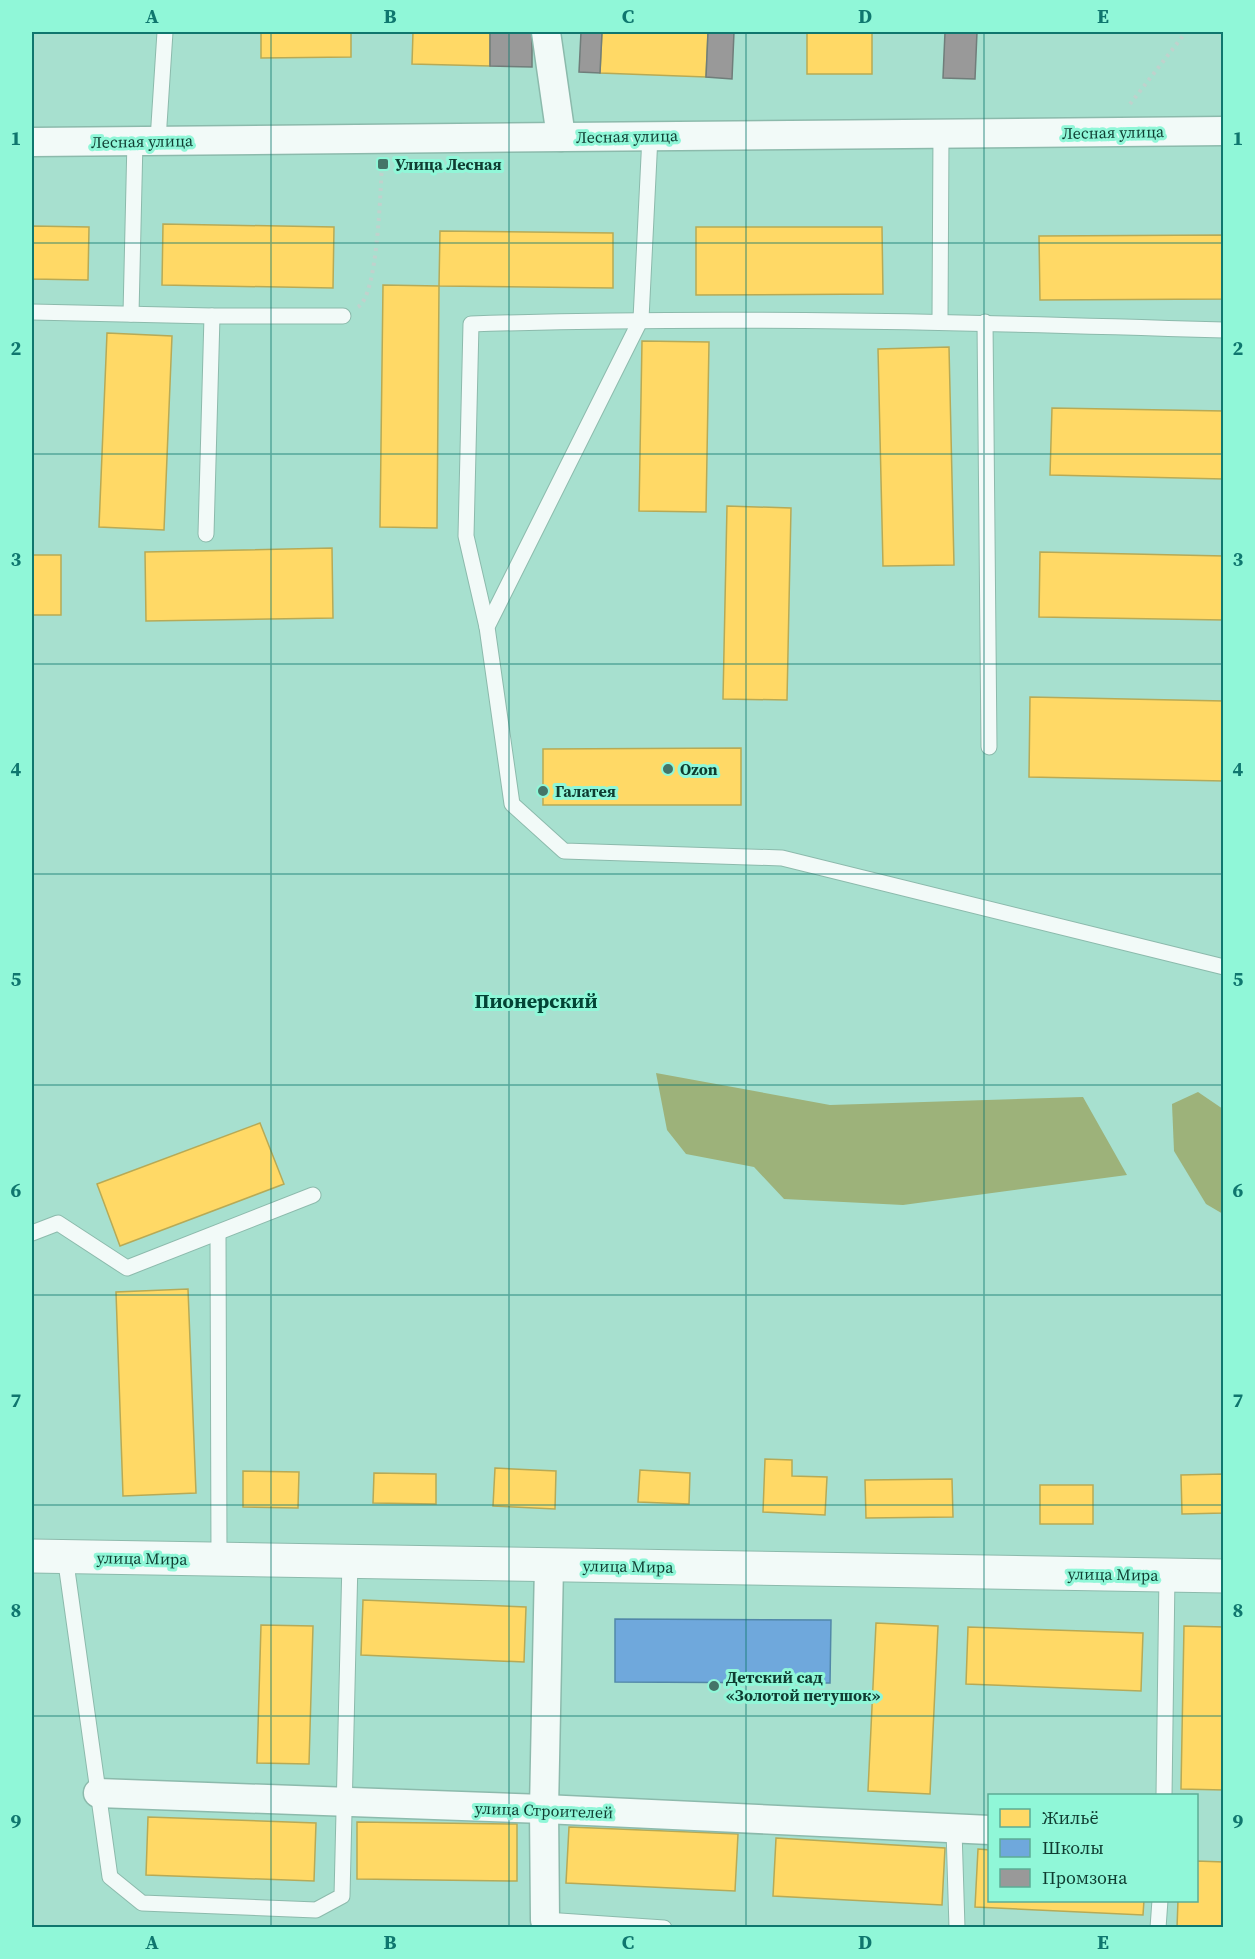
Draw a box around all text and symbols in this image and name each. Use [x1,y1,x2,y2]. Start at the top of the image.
text: A [145,2,159,30]
text: B [383,2,397,30]
text: C [622,2,634,30]
text: D [858,2,872,30]
text: E [1097,2,1109,30]
street label: Лесная улица [1062,120,1165,144]
text: 1 [11,124,21,152]
street label: Лесная улица [576,124,679,148]
text: 1 [1233,124,1243,152]
street label: Лесная улица [91,129,194,153]
place label: Улица Лесная [395,153,502,175]
marker: Улица Лесная [376,157,390,171]
text: 2 [11,334,22,362]
text: 2 [1233,334,1244,362]
text: 3 [11,545,22,573]
text: 3 [1233,545,1244,573]
text: 4 [11,755,22,783]
text: 4 [1233,755,1244,783]
place label: Ozon [680,758,718,780]
marker: Ozon [661,762,675,776]
place label: Галатея [555,780,616,802]
marker: Галатея [536,784,550,798]
text: 5 [11,965,22,993]
text: 5 [1233,965,1244,993]
district label: Пионерский [474,987,598,1015]
text: 6 [11,1176,22,1204]
text: 6 [1233,1176,1244,1204]
text: 7 [11,1386,22,1414]
text: 7 [1233,1386,1244,1414]
street label: улица Мира [96,1546,188,1570]
street label: улица Мира [582,1554,674,1578]
street label: улица Мира [1067,1562,1159,1586]
text: 8 [11,1596,21,1624]
text: 8 [1233,1596,1243,1624]
place label: Детский сад «Золотой петушок» [726,1666,880,1706]
marker: Детский сад «Золотой петушок» [707,1679,721,1693]
legend [988,1794,1198,1902]
street label: улица Строителей [474,1797,614,1823]
text: Жильё [1042,1805,1099,1830]
text: 9 [11,1807,22,1835]
text: 9 [1233,1807,1244,1835]
text: Школы [1042,1835,1104,1860]
text: Промзона [1042,1865,1128,1890]
text: A [145,1928,159,1956]
text: B [383,1928,397,1956]
text: C [622,1928,634,1956]
text: D [858,1928,872,1956]
text: E [1097,1928,1109,1956]

